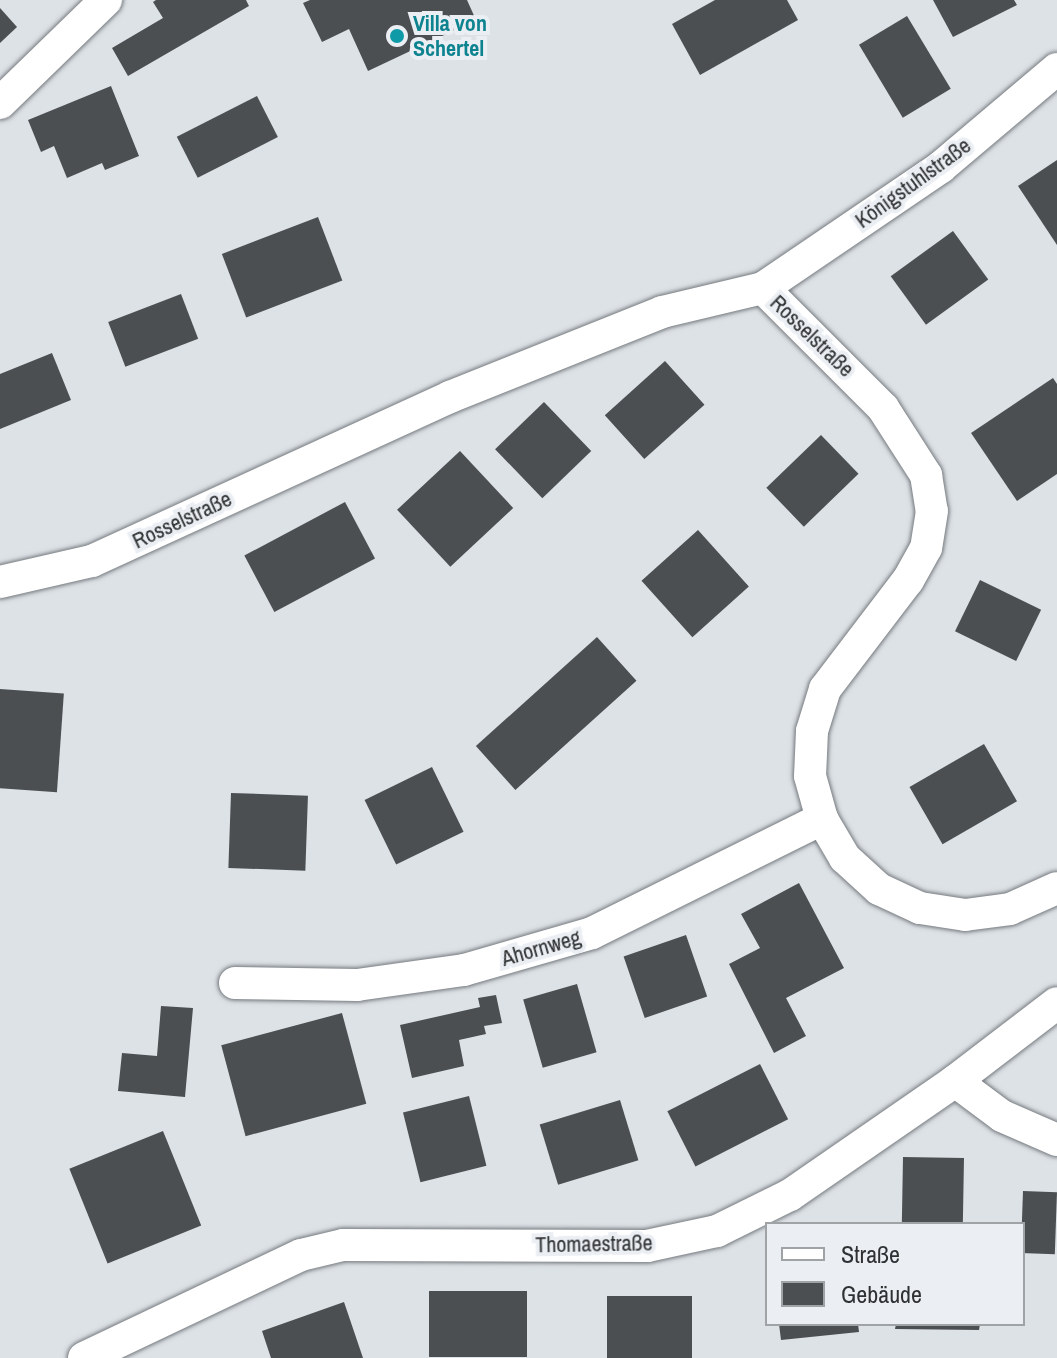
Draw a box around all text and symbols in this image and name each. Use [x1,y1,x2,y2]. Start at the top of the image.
place label: Villa von Schertel [413,10,487,62]
marker: Villa von Schertel [388,27,406,45]
street label: Königstuhlstraße [850,132,976,234]
street label: Rosselstraße [765,290,859,382]
street label: Rosselstraße [128,486,236,554]
street label: Ahornweg [498,924,584,972]
legend [765,1222,1025,1326]
street label: Thomaestraße [535,1230,653,1258]
text: Straße [841,1238,900,1270]
text: Gebäude [841,1278,922,1310]

